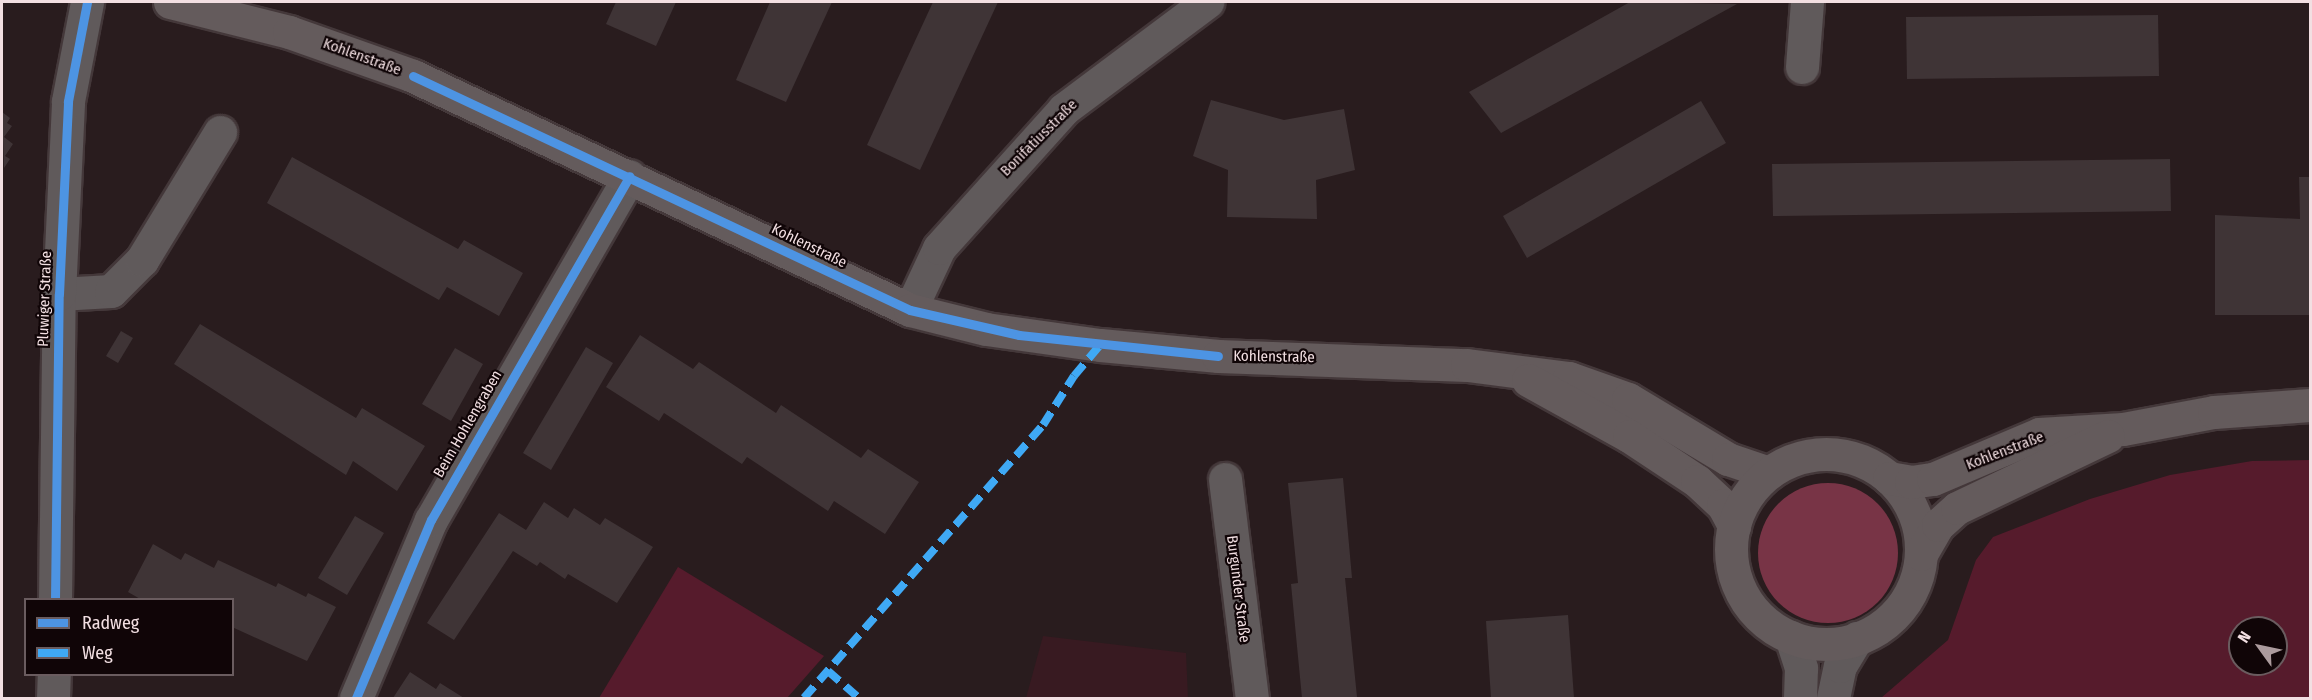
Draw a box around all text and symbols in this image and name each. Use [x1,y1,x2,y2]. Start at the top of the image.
street label: Kohlenstraße [321,35,403,79]
street label: Bonifatiusstraße [997,96,1081,180]
street label: Kohlenstraße [768,220,850,272]
street label: Pluwiger Straße [34,251,56,347]
street label: Kohlenstraße [1233,347,1315,367]
street label: Beim Hohlengraben [430,367,506,481]
street label: Kohlenstraße [1964,428,2046,474]
street label: Burgunder Straße [1222,534,1254,644]
legend [24,598,234,676]
text: Radweg [82,612,139,634]
north arrow [2228,616,2288,676]
text: N [2234,628,2255,646]
text: Weg [82,642,113,664]

